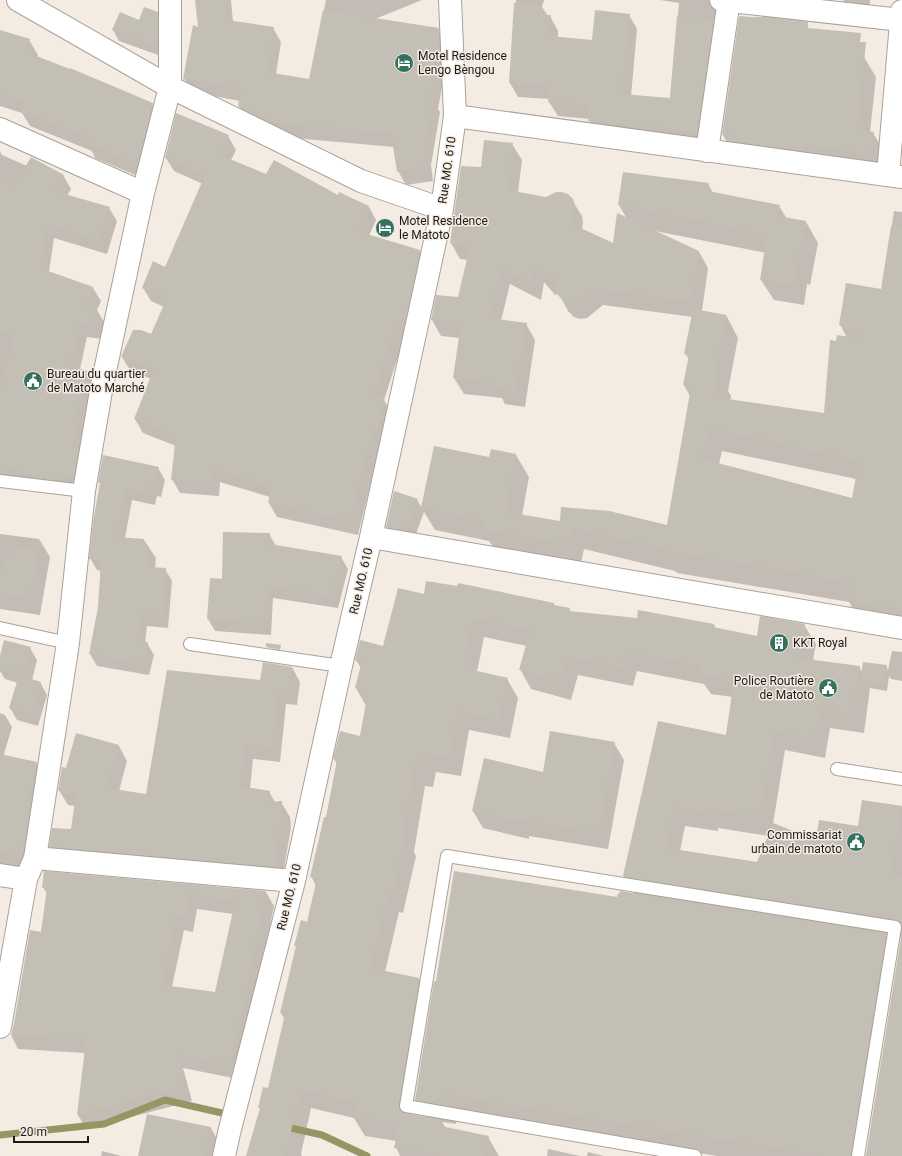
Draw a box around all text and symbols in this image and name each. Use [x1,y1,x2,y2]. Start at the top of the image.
place label: Motel Residence Lengo Bèngou [418,49,507,77]
hotel icon: Motel Residence Lengo Bèngou [393,52,415,74]
street label: Rue MO. 610 [435,135,459,205]
place label: Motel Residence le Matoto [399,214,488,242]
hotel icon: Motel Residence le Matoto [374,217,396,239]
place label: Bureau du quartier de Matoto Marché [47,367,145,395]
public building icon: Bureau du quartier de Matoto Marché [22,370,44,392]
street label: Rue MO. 610 [347,546,376,616]
building icon: KKT Royal [768,632,790,654]
place label: KKT Royal [793,636,847,650]
place label: Police Routière de Matoto [734,674,814,702]
public building icon: Police Routière de Matoto [817,677,839,699]
place label: Commissariat urbain de matoto [751,828,842,856]
public building icon: Commissariat urbain de matoto [845,831,867,853]
street label: Rue MO. 610 [274,862,304,932]
scale bar [14,1118,88,1144]
text: 20 m [20,1125,47,1139]

